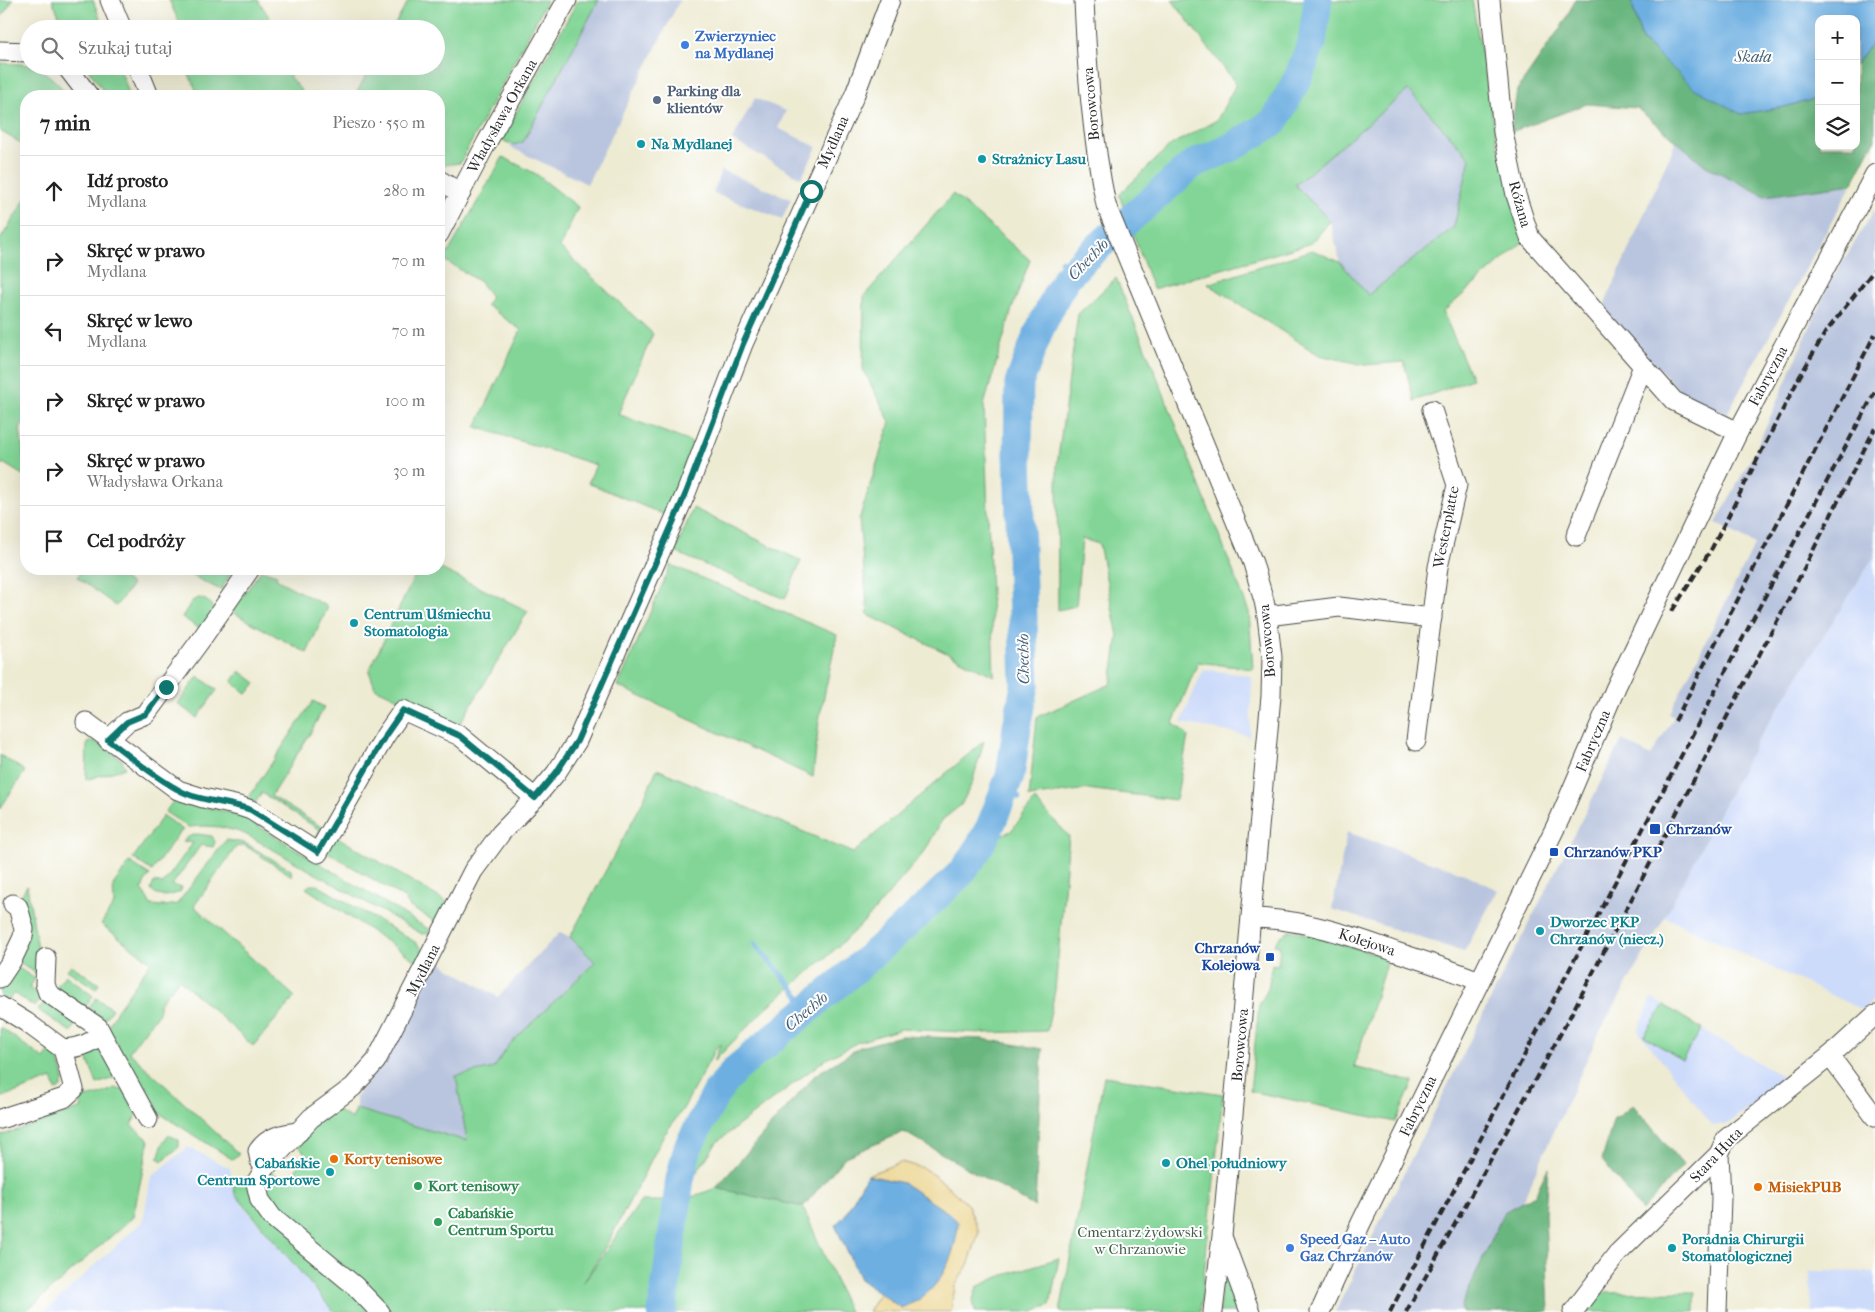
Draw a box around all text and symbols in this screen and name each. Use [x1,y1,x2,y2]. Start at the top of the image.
map controls [1815,15,1860,150]
button: + [1815,15,1860,60]
search box [20,20,445,75]
place label: Zwierzyniec na Mydlanej [694,27,776,62]
icon: search [38,34,66,62]
text: Szukaj tutaj [78,37,172,59]
marker: Zwierzyniec na Mydlanej [679,39,691,51]
water label: Skała [1733,47,1772,66]
street label: Władysława Orkana [463,55,541,177]
button: − [1815,60,1860,105]
street label: Borowcowa [1079,65,1103,141]
place label: Parking dla klientów [666,82,742,117]
marker: Parking dla klientów [651,94,663,106]
button: layers [1815,105,1860,150]
text: 7 min [40,111,91,135]
street label: Mydlana [813,112,853,171]
text: Pieszo · 550 m [332,113,425,132]
place label: Na Mydlanej [651,135,732,153]
marker: Na Mydlanej [635,138,647,150]
place label: Strażnicy Lasu [992,150,1086,168]
marker: Strażnicy Lasu [976,153,988,165]
text: Idź prosto [87,170,168,192]
icon: ahead [40,177,68,205]
street label: Różana [1505,179,1535,230]
route start [800,180,823,203]
text: 280 m [383,181,425,200]
text: Mydlana [87,192,147,211]
water label: Chechło [1064,234,1113,284]
text: Skręć w prawo [87,240,205,262]
icon: right [40,247,68,275]
text: 70 m [392,251,425,270]
text: Mydlana [87,262,147,281]
text: Skręć w lewo [87,310,193,332]
icon: left [40,317,68,345]
text: 70 m [392,321,425,340]
text: Mydlana [87,332,147,351]
street label: Fabryczna [1745,342,1792,409]
icon: right [40,387,68,415]
text: Skręć w prawo [87,390,205,412]
text: 100 m [385,391,425,410]
text: Skręć w prawo [87,450,205,472]
icon: right [40,457,68,485]
text: 30 m [393,461,425,480]
text: Władysława Orkana [87,472,223,491]
street label: Westerplatte [1429,484,1463,571]
icon: arrive [40,527,68,555]
text: Cel podróży [87,530,185,552]
street label: Borowcowa [1255,602,1279,678]
place label: Centrum Uśmiechu Stomatologia [364,605,491,640]
marker: Centrum Uśmiechu Stomatologia [348,617,360,629]
water label: Chechło [1013,633,1033,685]
route end [155,676,178,699]
street label: Fabryczna [1572,706,1615,775]
place label: Chrzanów [1666,820,1732,838]
marker: Chrzanów [1648,822,1662,836]
place label: Chrzanów PKP [1564,843,1662,861]
marker: Chrzanów PKP [1548,846,1560,858]
place label: Dworzec PKP Chrzanów (niecz.) [1550,913,1664,948]
street label: Kolejowa [1336,924,1399,960]
marker: Dworzec PKP Chrzanów (niecz.) [1534,925,1546,937]
place label: Chrzanów Kolejowa [1194,939,1261,974]
street label: Mydlana [402,940,444,999]
marker: Chrzanów Kolejowa [1264,951,1276,963]
water label: Chechło [780,987,832,1035]
street label: Borowcowa [1228,1006,1252,1082]
street label: Fabryczna [1396,1072,1441,1139]
street label: Stara Huta [1686,1123,1747,1186]
place label: Korty tenisowe [344,1150,443,1168]
marker: Korty tenisowe [328,1153,340,1165]
place label: Cabańskie Centrum Sportowe [197,1154,321,1189]
place label: Ohel południowy [1176,1154,1288,1172]
marker: Ohel południowy [1160,1157,1172,1169]
marker: Cabańskie Centrum Sportowe [324,1166,336,1178]
place label: Kort tenisowy [428,1177,520,1195]
place label: MisiekPUB [1767,1178,1842,1196]
marker: Kort tenisowy [412,1180,424,1192]
marker: MisiekPUB [1752,1181,1764,1193]
place label: Cabańskie Centrum Sportu [448,1204,554,1239]
marker: Cabańskie Centrum Sportu [432,1216,444,1228]
park label: Cmentarz żydowski w Chrzanowie [1077,1223,1203,1258]
place label: Speed Gaz – Auto Gaz Chrzanów [1300,1230,1411,1265]
place label: Poradnia Chirurgii Stomatologicznej [1682,1230,1805,1265]
marker: Speed Gaz – Auto Gaz Chrzanów [1284,1242,1296,1254]
marker: Poradnia Chirurgii Stomatologicznej [1666,1242,1678,1254]

